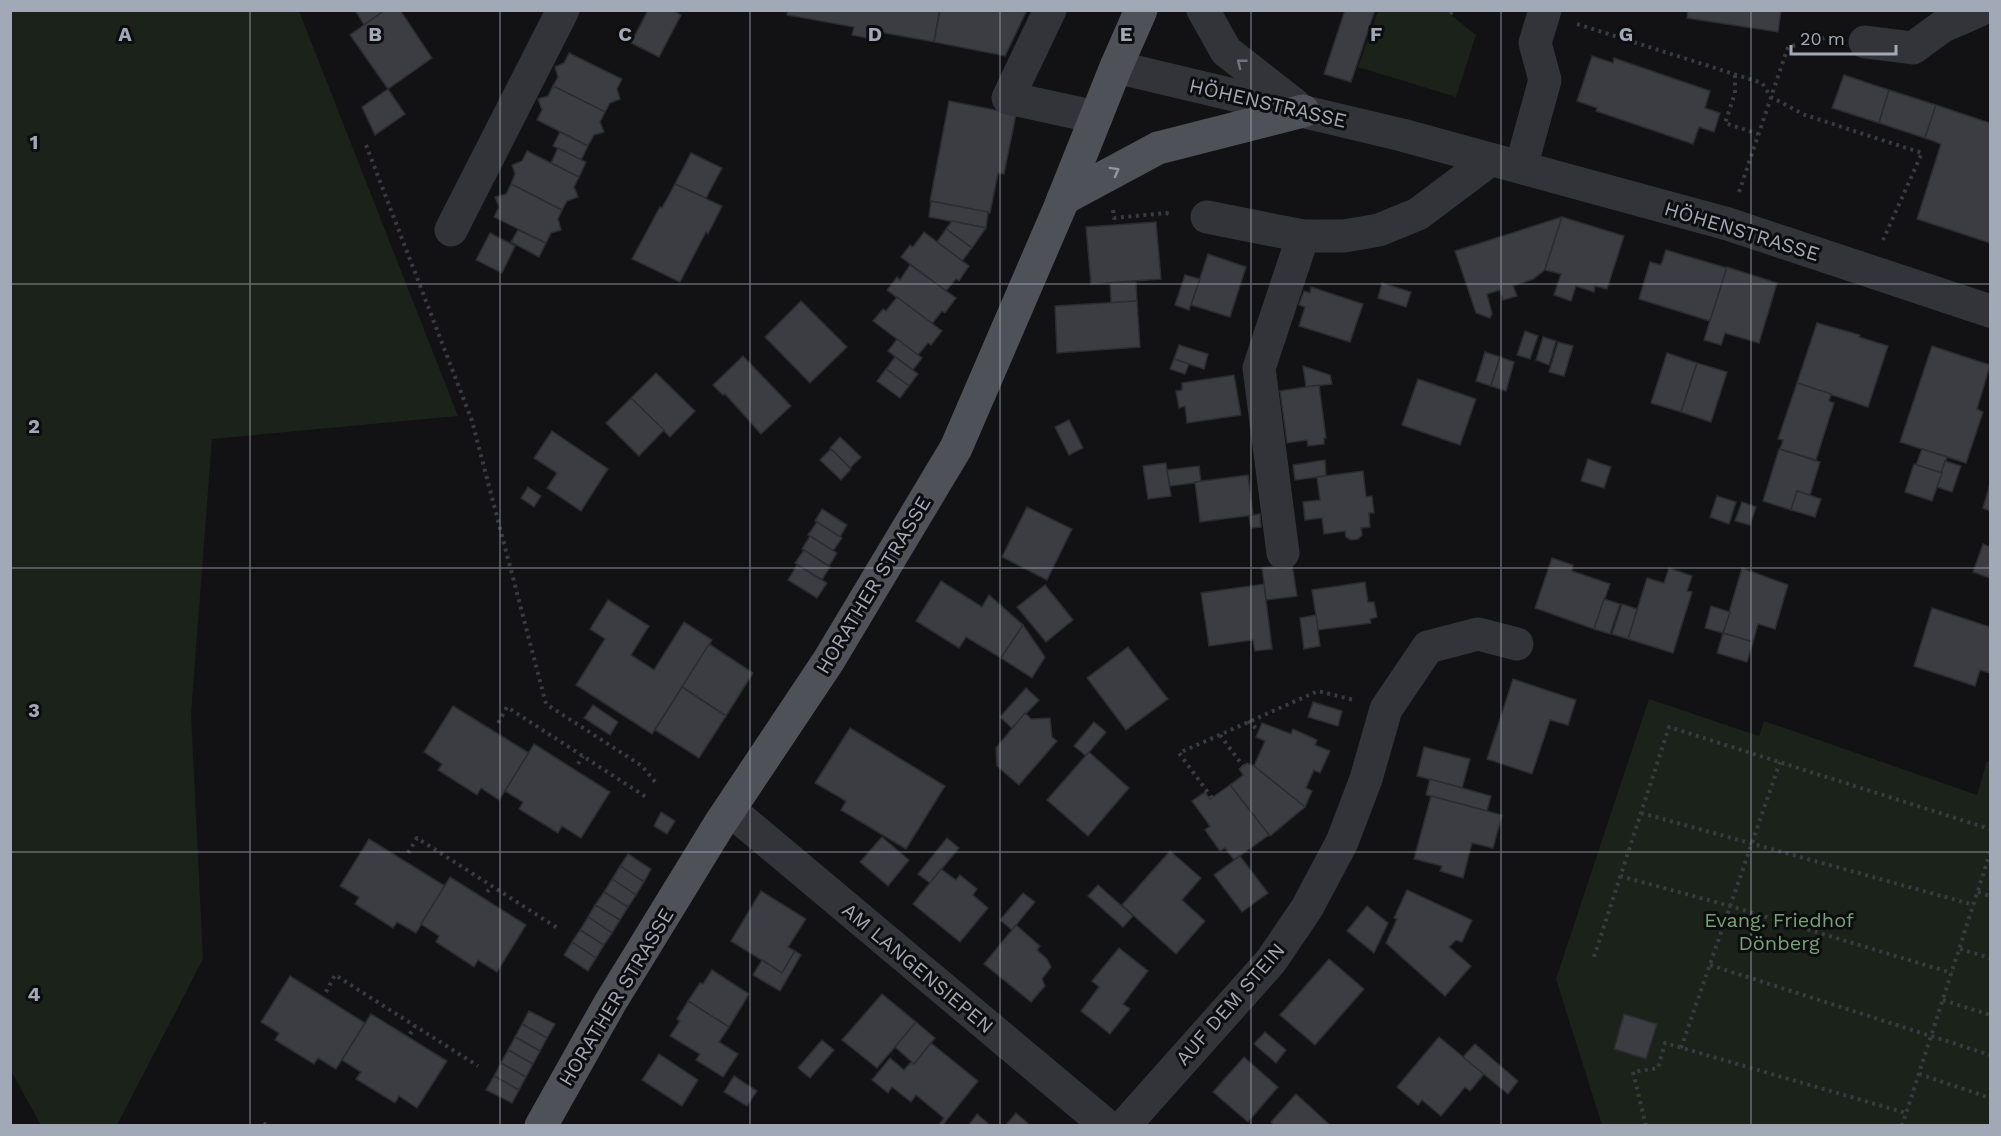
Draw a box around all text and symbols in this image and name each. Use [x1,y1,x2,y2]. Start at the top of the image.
scale bar [1791,18,1896,56]
text: A [118,22,132,46]
text: B [368,22,382,46]
text: C [618,22,632,46]
text: D [868,22,882,46]
text: E [1120,22,1132,46]
text: F [1370,22,1382,46]
text: G [1619,22,1633,46]
text: 20 m [1800,28,1845,49]
one-way arrow [1236,59,1247,70]
street label: HÖHENSTRASSE [1187,73,1349,133]
text: 1 [30,130,38,154]
one-way arrow [1109,167,1119,178]
street label: HÖHENSTRASSE [1662,196,1822,266]
text: 2 [28,414,40,438]
street label: HORATHER STRASSE [810,492,936,678]
text: 3 [28,698,40,722]
street label: AM LANGENSIEPEN [838,898,998,1038]
street label: HORATHER STRASSE [553,904,679,1090]
park label: Evang. Friedhof Dönberg [1704,908,1854,955]
street label: AUF DEM STEIN [1170,938,1290,1070]
text: 4 [28,982,41,1006]

